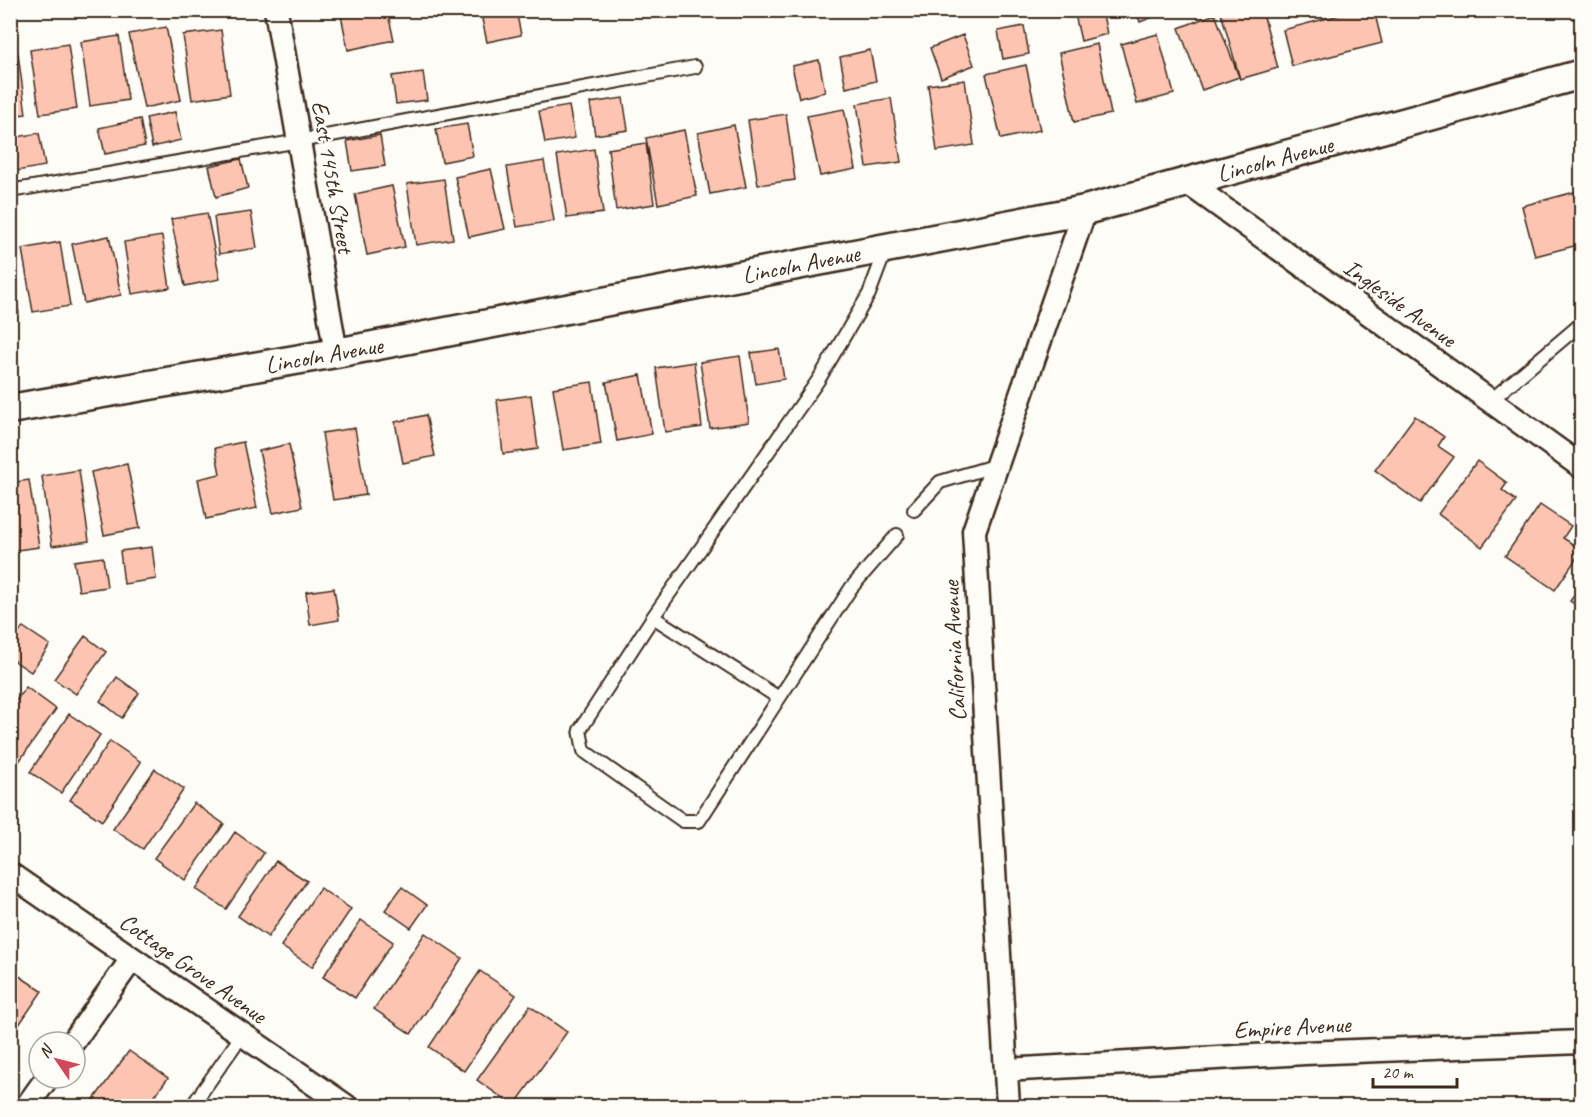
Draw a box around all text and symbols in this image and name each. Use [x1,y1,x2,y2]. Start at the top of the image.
street label: East 145th Street [305,99,361,257]
street label: Lincoln Avenue [1214,129,1338,189]
street label: Lincoln Avenue [740,238,864,290]
street label: Ingleside Avenue [1338,252,1464,355]
street label: Lincoln Avenue [263,330,387,380]
street label: California Avenue [935,578,973,722]
street label: Cottage Grove Avenue [114,906,274,1031]
street label: Empire Avenue [1233,1009,1353,1045]
north arrow [27,1030,87,1090]
text: N [34,1040,58,1062]
scale bar [1373,1051,1457,1089]
text: 20 m [1382,1061,1415,1083]

